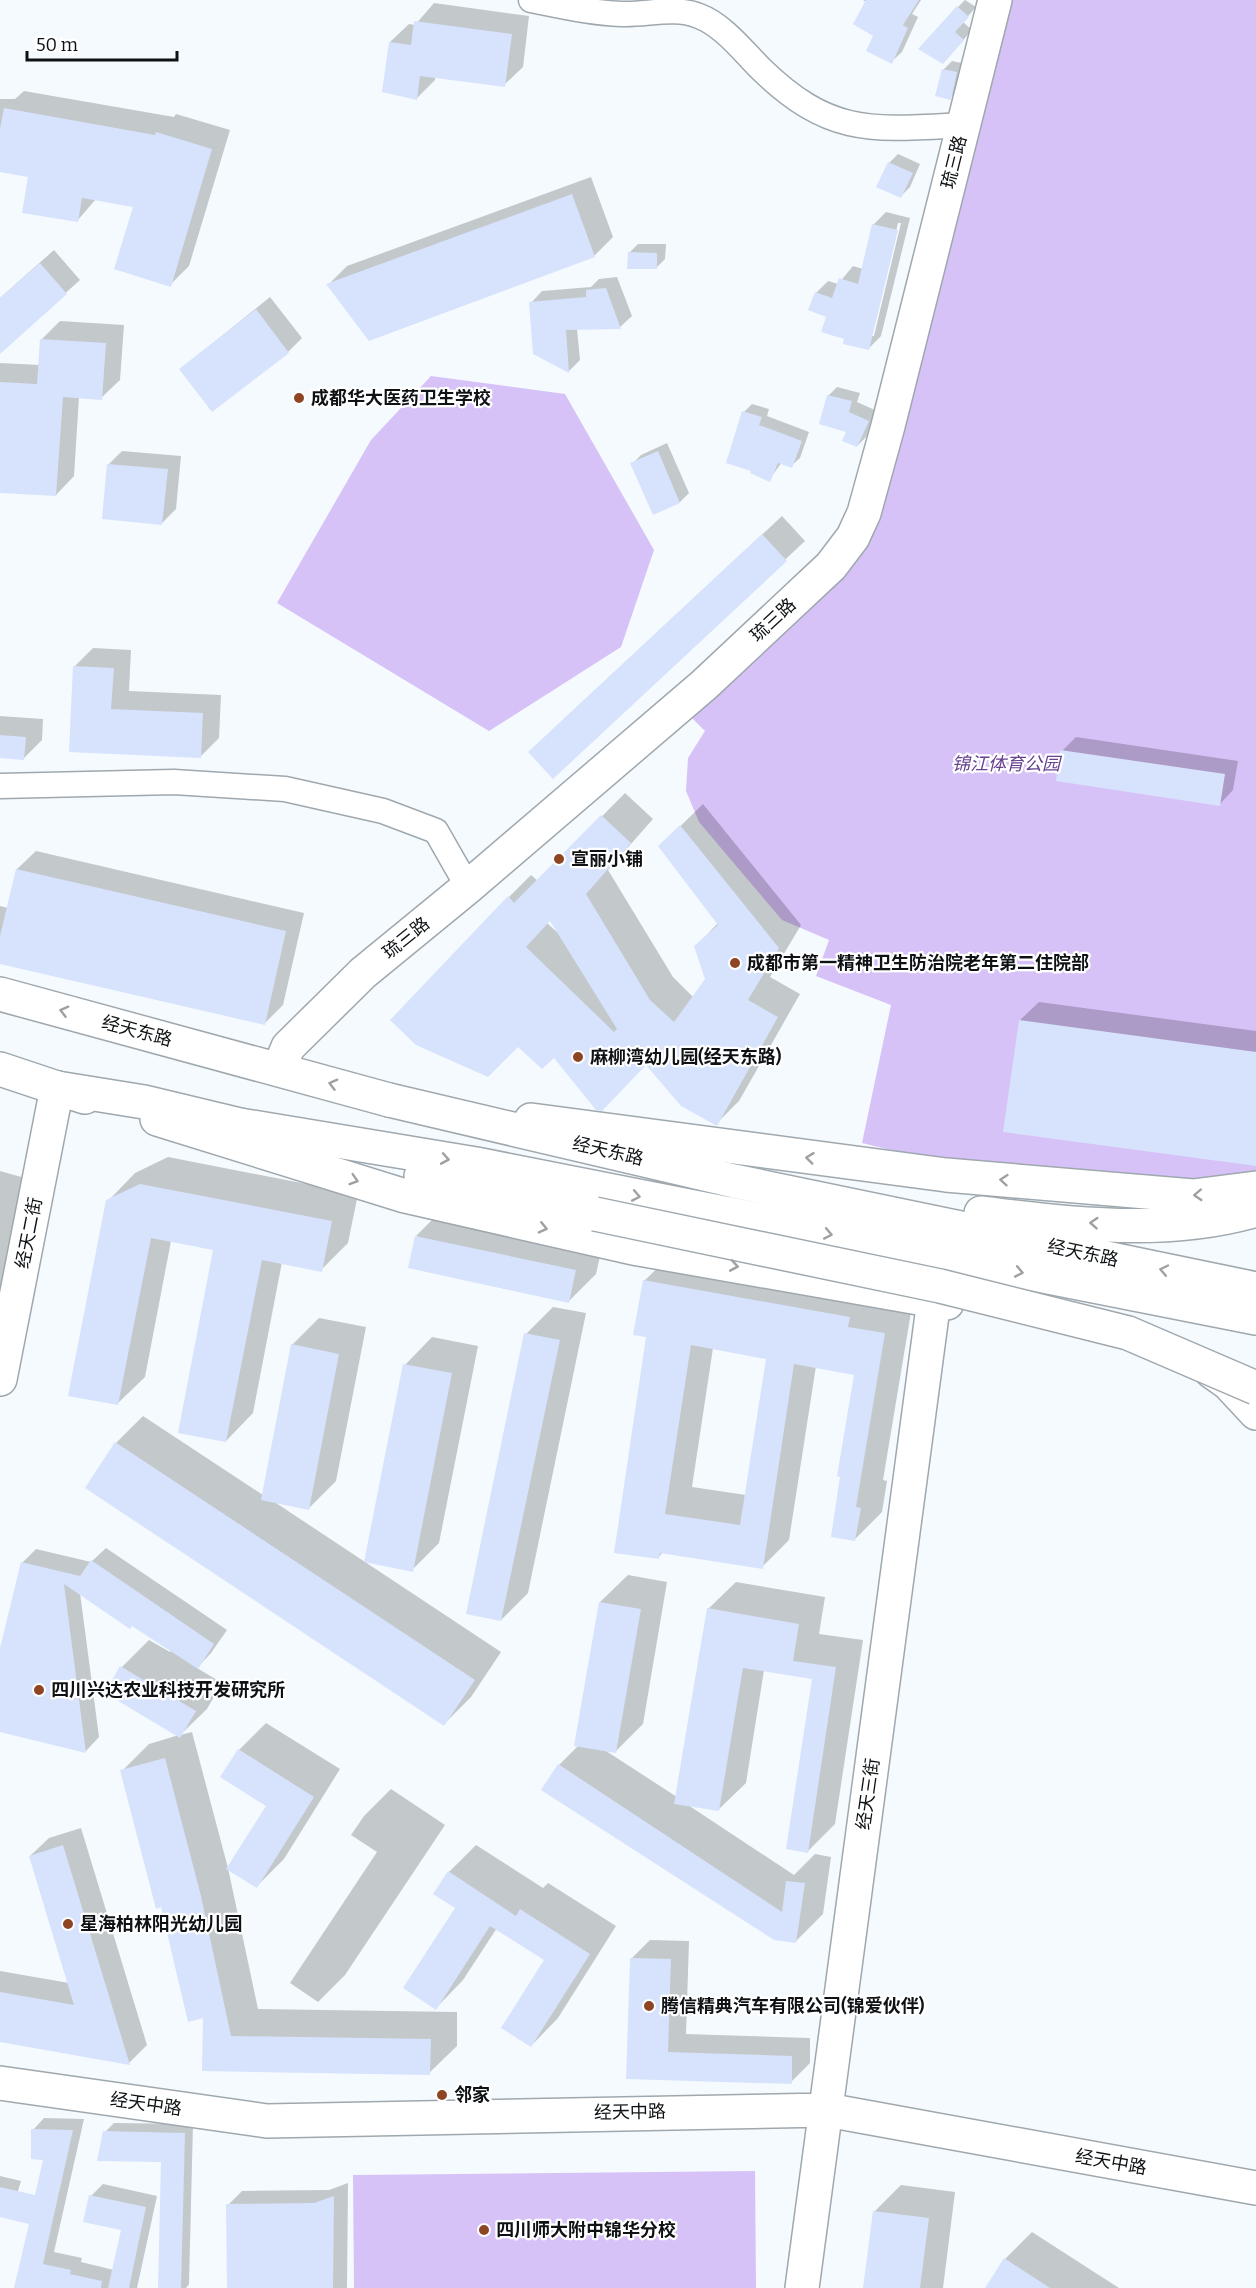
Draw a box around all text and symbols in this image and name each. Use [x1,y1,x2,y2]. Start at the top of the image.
scale bar [27,24,177,62]
text: 50 m [36,34,78,56]
street label: 琉三路 [937,133,971,191]
place label: 成都华大医药卫生学校 [311,387,491,409]
marker: 成都华大医药卫生学校 [292,391,306,405]
street label: 琉三路 [746,594,800,646]
park label: 锦江体育公园 [952,753,1063,775]
place label: 宣丽小铺 [571,848,643,870]
marker: 宣丽小铺 [552,852,566,866]
street label: 琉三路 [378,912,434,964]
place label: 成都市第一精神卫生防治院老年第二住院部 [747,952,1089,974]
marker: 成都市第一精神卫生防治院老年第二住院部 [728,956,742,970]
one-way arrow [59,1006,69,1019]
street label: 经天东路 [99,1011,175,1051]
place label: 麻柳湾幼儿园(经天东路) [590,1046,782,1068]
marker: 麻柳湾幼儿园(经天东路) [571,1050,585,1064]
one-way arrow [328,1079,339,1091]
street label: 经天东路 [570,1132,646,1170]
one-way arrow [440,1152,450,1165]
one-way arrow [805,1152,815,1164]
one-way arrow [348,1173,359,1185]
one-way arrow [999,1174,1008,1187]
one-way arrow [1193,1188,1202,1201]
one-way arrow [631,1189,641,1202]
street label: 经天二街 [11,1196,47,1270]
one-way arrow [1090,1217,1099,1230]
one-way arrow [538,1220,548,1233]
one-way arrow [822,1227,832,1240]
street label: 经天东路 [1045,1235,1121,1271]
one-way arrow [729,1259,739,1272]
one-way arrow [1014,1264,1024,1277]
one-way arrow [1159,1264,1169,1277]
place label: 四川兴达农业科技开发研究所 [51,1679,285,1701]
marker: 四川兴达农业科技开发研究所 [32,1683,46,1697]
street label: 经天三街 [852,1757,884,1831]
place label: 星海柏林阳光幼儿园 [80,1913,242,1935]
marker: 星海柏林阳光幼儿园 [61,1917,75,1931]
place label: 腾信精典汽车有限公司(锦爱伙伴) [661,1995,925,2017]
marker: 腾信精典汽车有限公司(锦爱伙伴) [642,1999,656,2013]
place label: 邻家 [454,2084,490,2106]
street label: 经天中路 [109,2088,183,2120]
marker: 邻家 [435,2088,449,2102]
street label: 经天中路 [594,2100,666,2124]
street label: 经天中路 [1074,2145,1148,2179]
place label: 四川师大附中锦华分校 [496,2219,676,2241]
marker: 四川师大附中锦华分校 [477,2223,491,2237]

